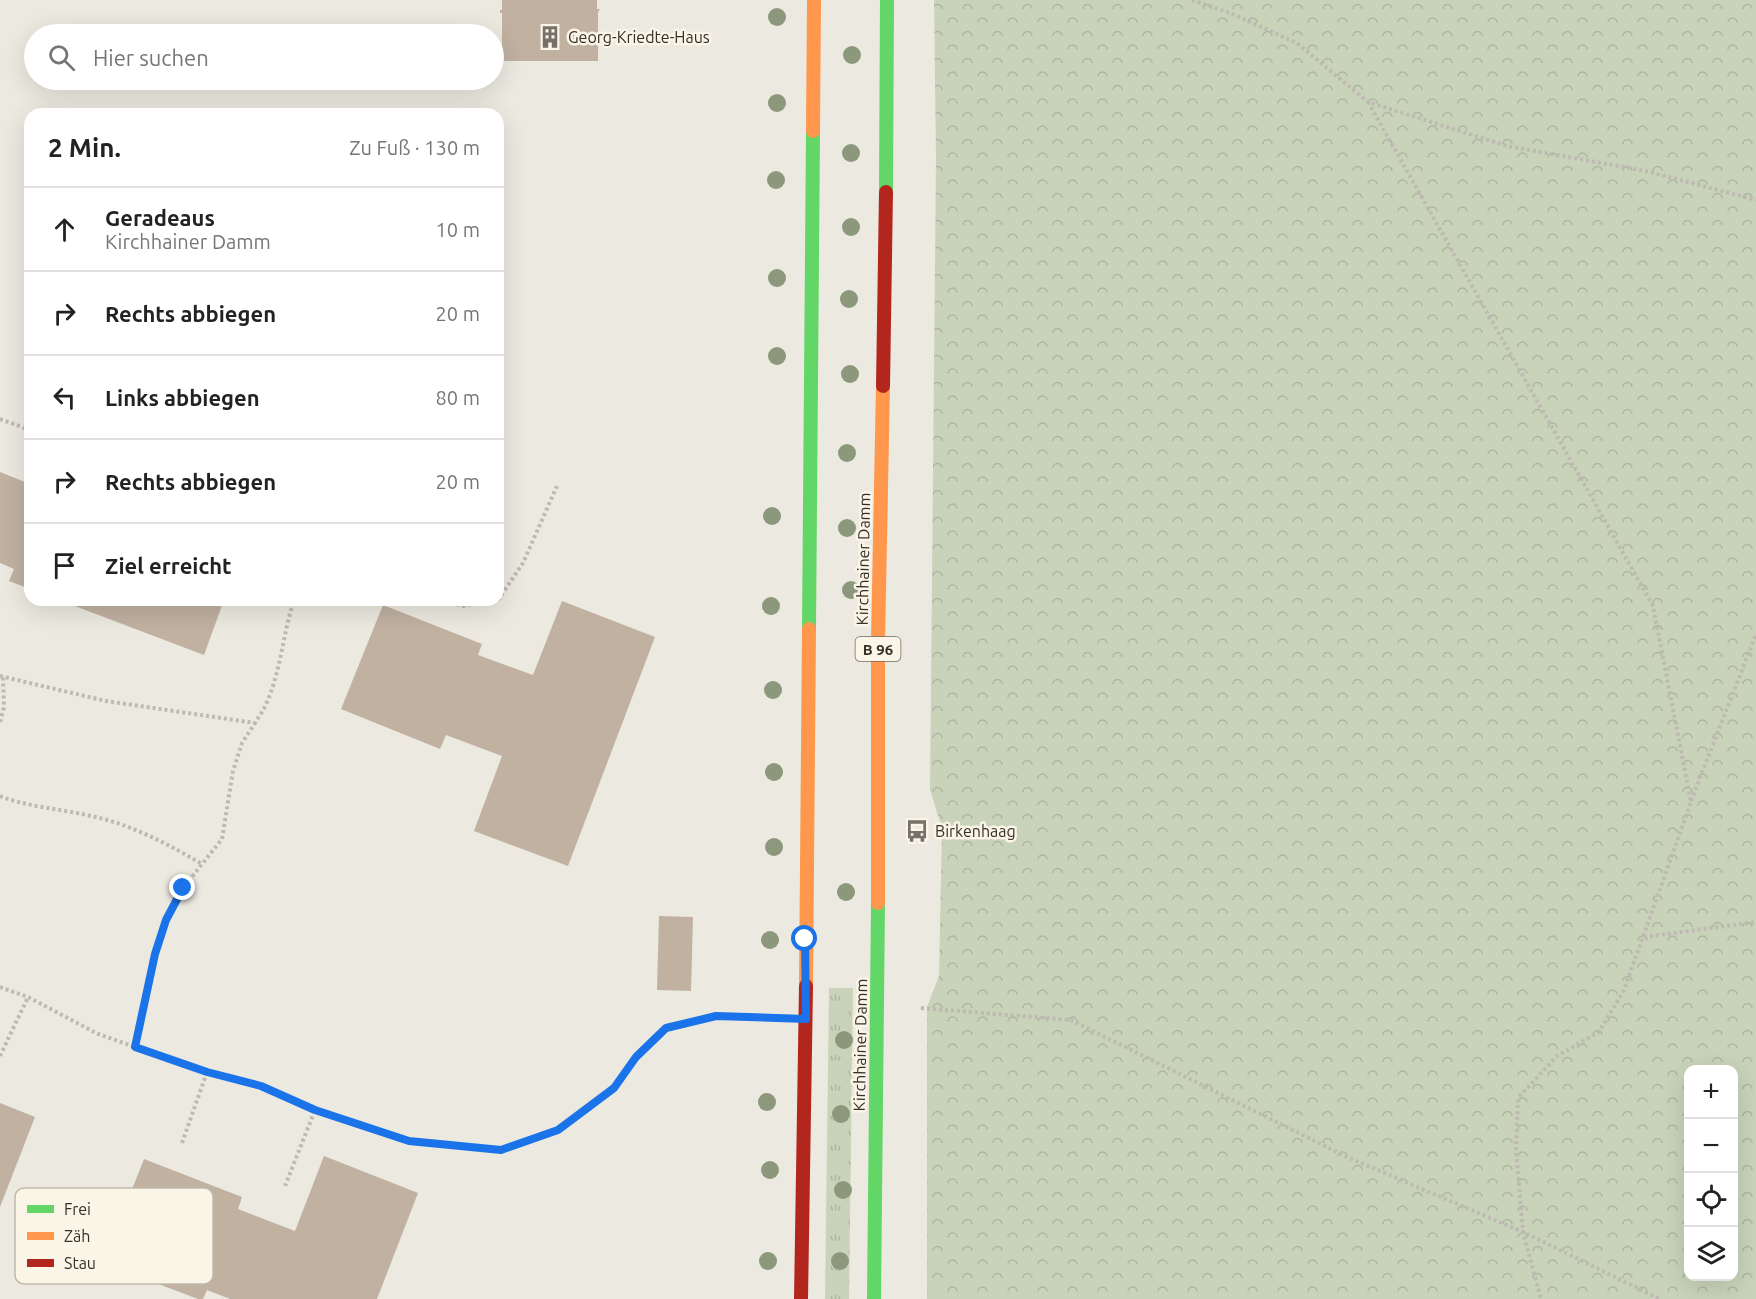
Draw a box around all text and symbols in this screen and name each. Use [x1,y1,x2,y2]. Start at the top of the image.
search box [24,24,504,90]
building icon: Georg-Kriedte-Haus [537,24,563,50]
place label: Georg-Kriedte-Haus [568,28,710,46]
icon: search [45,41,78,74]
text: Hier suchen [93,45,209,70]
text: 2 Min. [48,133,121,162]
text: Zu Fuß · 130 m [349,136,480,159]
text: Geradeaus [105,205,215,230]
icon: ahead [48,213,81,246]
text: 10 m [436,218,480,241]
text: Kirchhainer Damm [105,230,271,253]
icon: right [48,297,81,330]
text: Rechts abbiegen [105,301,276,326]
text: 20 m [436,302,480,325]
icon: left [48,381,81,414]
text: Links abbiegen [105,385,260,410]
text: 80 m [436,386,480,409]
icon: right [48,465,81,498]
text: Rechts abbiegen [105,469,276,494]
text: 20 m [436,470,480,493]
street label: Kirchhainer Damm [853,493,873,625]
icon: arrive [48,549,81,582]
text: Ziel erreicht [105,553,232,578]
road number: B 96 [856,637,900,661]
bus stop icon: Birkenhaag [904,818,930,844]
place label: Birkenhaag [935,822,1016,840]
route end [169,874,195,900]
route start [791,925,817,951]
street label: Kirchhainer Damm [850,979,870,1111]
map controls [1684,1065,1738,1281]
button: + [1684,1065,1738,1119]
button: − [1684,1119,1738,1173]
button: locate [1684,1173,1738,1227]
legend [15,1188,213,1284]
text: Frei [64,1200,91,1218]
text: Zäh [64,1227,90,1245]
button: layers [1684,1227,1738,1281]
text: Stau [64,1254,96,1272]

